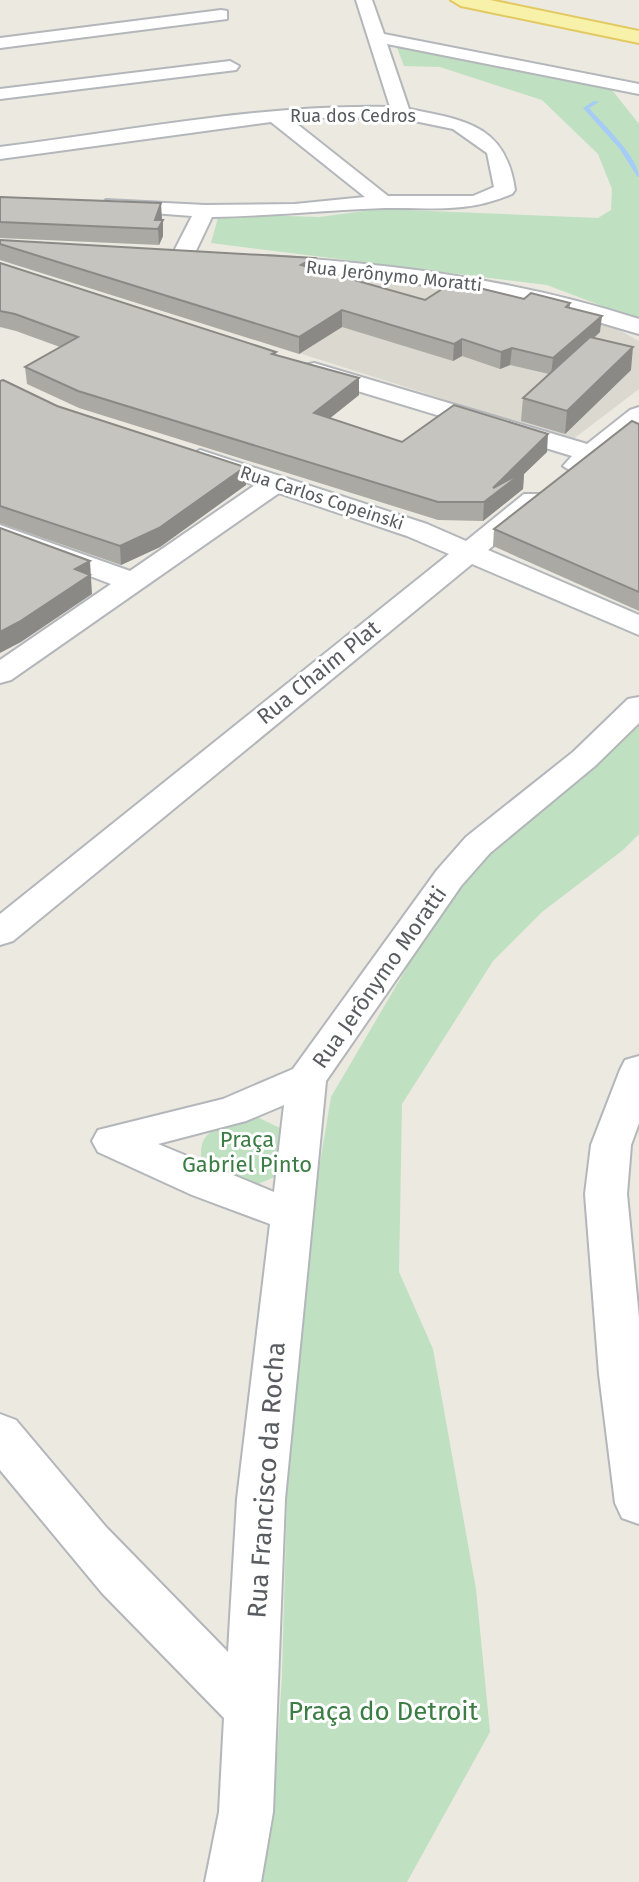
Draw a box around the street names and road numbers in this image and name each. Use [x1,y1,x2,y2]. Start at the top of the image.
street label: Rua dos Cedros [290,105,416,127]
street label: Rua Jerônymo Moratti [305,256,483,296]
street label: Rua Carlos Copeinski [238,461,406,535]
street label: Rua Chaim Plat [251,614,385,730]
street label: Rua Jerônymo Moratti [306,881,452,1074]
street label: Rua Francisco da Rocha [241,1341,292,1619]

